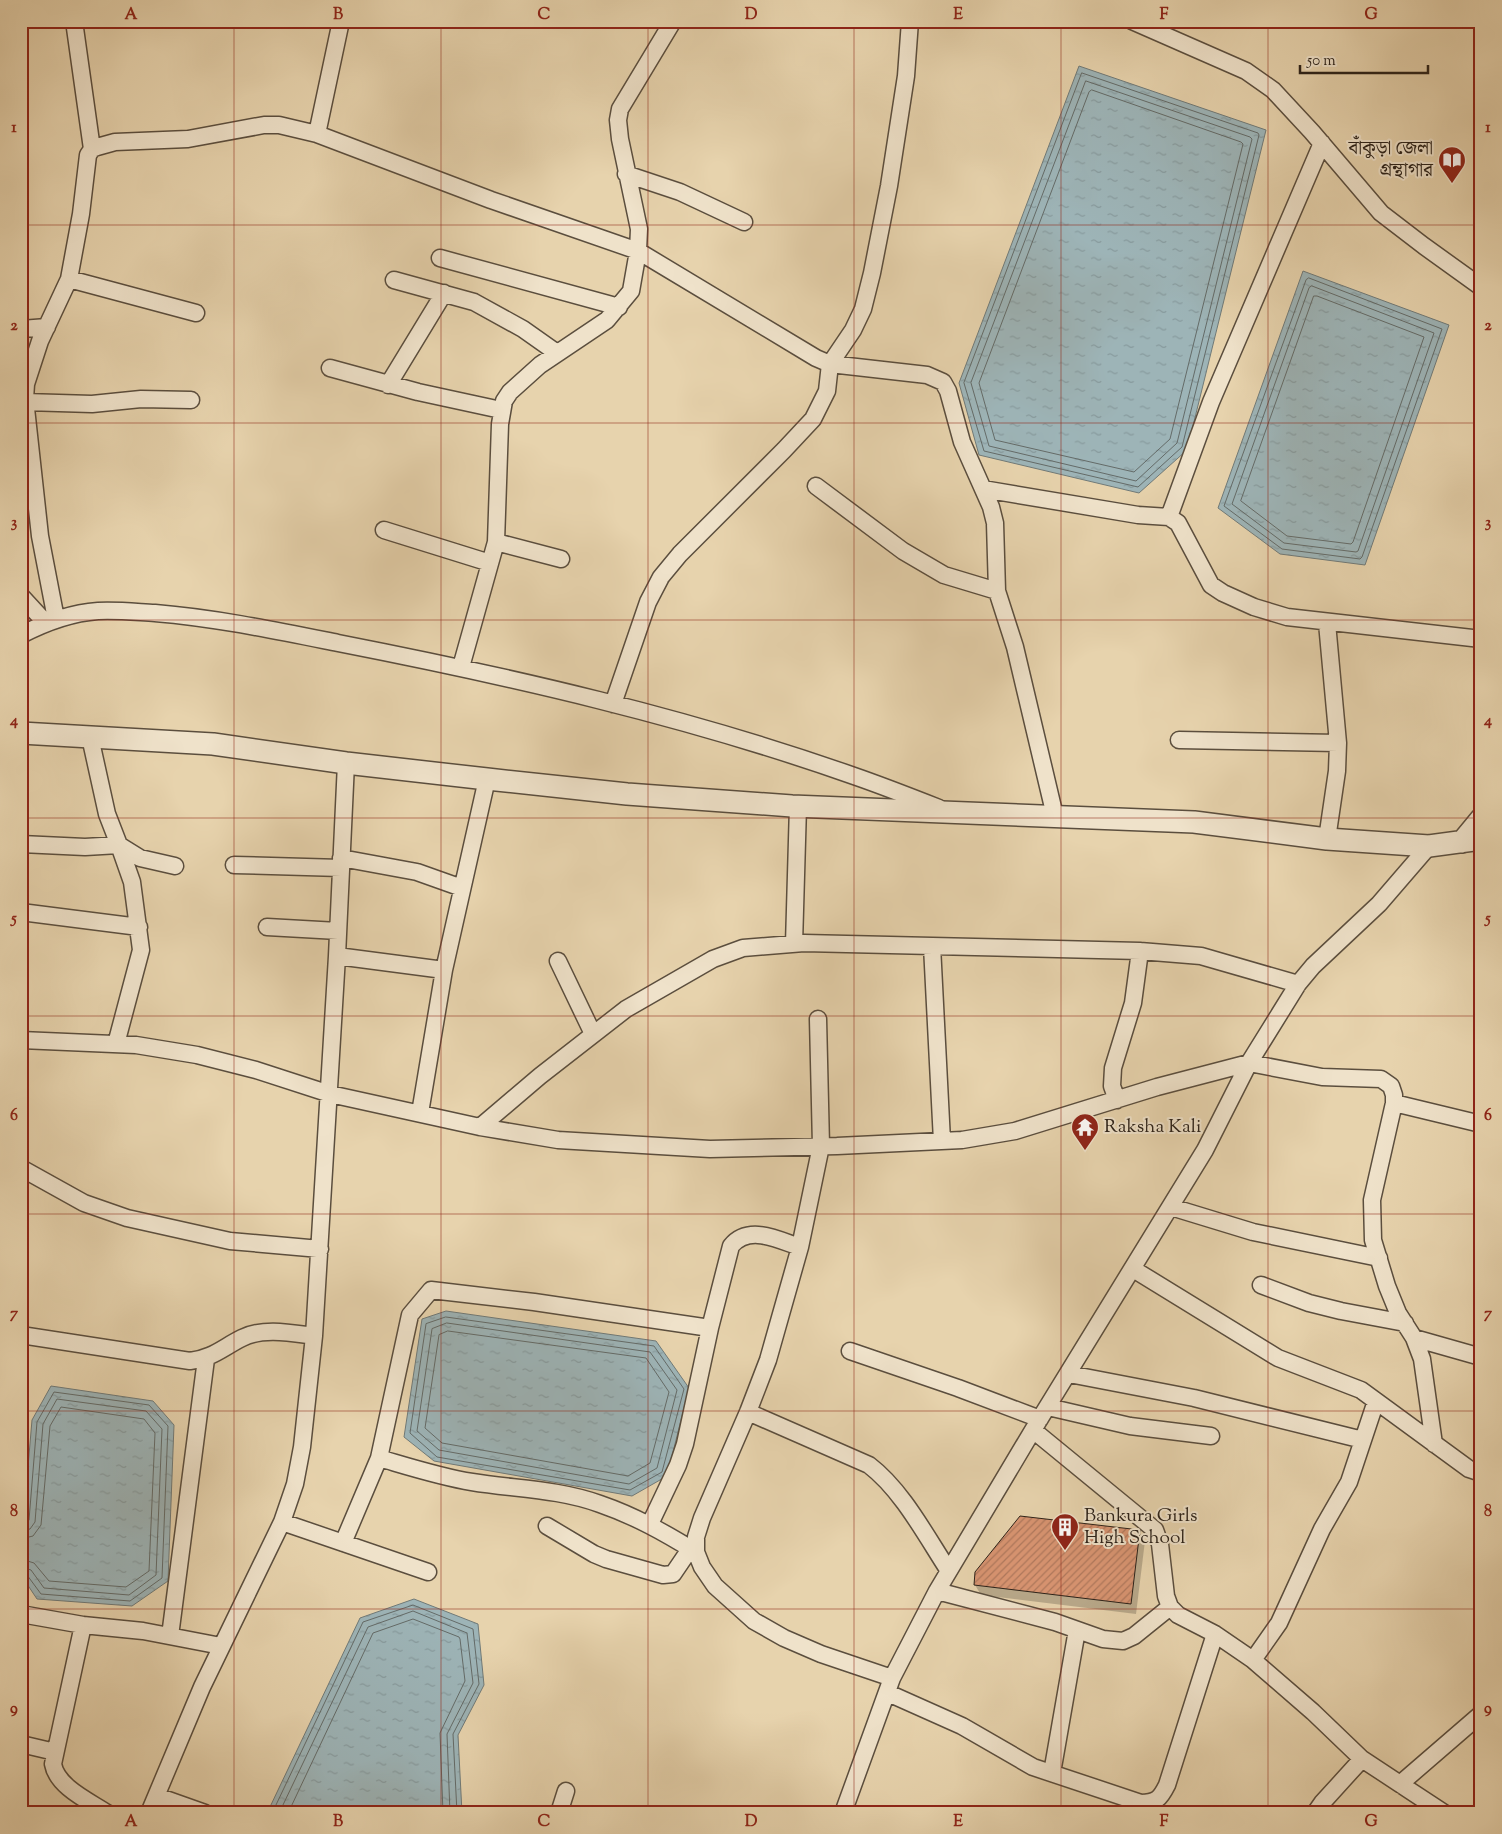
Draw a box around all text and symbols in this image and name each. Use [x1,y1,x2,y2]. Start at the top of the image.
text: A [125,4,138,27]
text: B [333,4,343,27]
text: C [538,4,551,27]
text: D [745,4,758,27]
text: E [953,4,963,27]
text: F [1160,4,1169,27]
text: G [1364,4,1378,27]
scale bar [1300,42,1427,74]
text: 50 m [1306,51,1336,72]
text: 1 [11,117,17,140]
text: 1 [1485,117,1491,140]
place label: বাঁকুড়া জেলা গ্ৰন্থাগার [1348,135,1434,185]
library icon: বাঁকুড়া জেলা গ্ৰন্থাগার [1437,145,1467,184]
text: 2 [10,315,18,338]
text: 2 [1484,315,1492,338]
text: 3 [11,512,18,535]
text: 3 [1485,512,1492,535]
text: 4 [9,710,18,733]
text: 4 [1483,710,1492,733]
text: 5 [9,908,17,931]
text: 5 [1483,908,1491,931]
text: 6 [10,1105,18,1128]
text: 6 [1484,1105,1492,1128]
temple icon: Raksha Kali [1070,1112,1100,1151]
place label: Raksha Kali [1104,1114,1201,1141]
text: 7 [10,1303,19,1326]
text: 7 [1484,1303,1493,1326]
text: 8 [10,1501,18,1524]
text: 8 [1484,1501,1492,1524]
place label: Bankura Girls High School [1084,1503,1197,1552]
building icon: Bankura Girls High School [1050,1512,1080,1551]
text: 9 [10,1698,18,1721]
text: 9 [1484,1698,1492,1721]
text: A [125,1811,138,1834]
text: B [333,1811,343,1834]
text: C [538,1811,551,1834]
text: D [745,1811,758,1834]
text: E [953,1811,963,1834]
text: F [1160,1811,1169,1834]
text: G [1364,1811,1378,1834]

